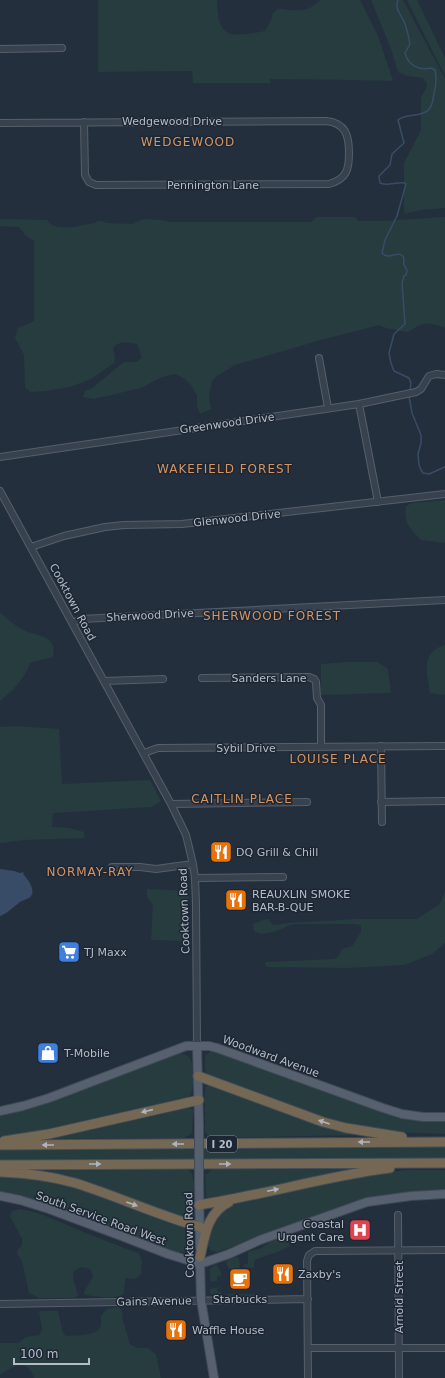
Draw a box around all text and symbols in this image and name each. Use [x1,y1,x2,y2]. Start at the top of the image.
street label: Wedgewood Drive [122,115,222,128]
district label: WEDGEWOOD [141,135,235,149]
street label: Pennington Lane [167,179,259,192]
street label: Greenwood Drive [179,410,276,437]
district label: WAKEFIELD FOREST [157,462,293,476]
street label: Glenwood Drive [193,507,282,530]
street label: Cooktown Road [47,561,98,643]
street label: Sherwood Drive [106,607,194,624]
district label: SHERWOOD FOREST [203,609,341,623]
street label: Sanders Lane [232,672,307,685]
street label: Sybil Drive [216,742,276,755]
district label: LOUISE PLACE [289,752,387,766]
district label: CAITLIN PLACE [191,792,293,806]
restaurant icon: DQ Grill & Chill [208,839,234,865]
place label: DQ Grill & Chill [236,846,318,859]
district label: NORMAY-RAY [46,865,134,879]
street label: Cooktown Road [177,868,192,954]
restaurant icon: REAUXLIN SMOKE BAR-B-QUE [223,887,249,913]
place label: REAUXLIN SMOKE BAR-B-QUE [252,888,350,914]
supermarket icon: TJ Maxx [56,939,82,965]
place label: TJ Maxx [83,946,127,959]
street label: Woodward Avenue [221,1033,321,1080]
shop icon: T-Mobile [35,1040,61,1066]
place label: T-Mobile [63,1047,110,1060]
one-way arrow [141,1109,153,1115]
one-way arrow [318,1118,330,1124]
road number: I 20 [207,1136,237,1152]
one-way arrow [357,1139,370,1145]
one-way arrow [171,1141,184,1147]
one-way arrow [41,1142,54,1148]
one-way arrow [89,1161,102,1167]
one-way arrow [219,1161,232,1167]
one-way arrow [267,1187,280,1193]
street label: South Service Road West [34,1189,168,1248]
street label: Cooktown Road [182,1192,197,1278]
one-way arrow [127,1201,139,1207]
hospital icon: Coastal Urgent Care [347,1217,373,1243]
place label: Coastal Urgent Care [278,1218,344,1244]
street label: Arnold Street [393,1260,406,1333]
restaurant icon: Zaxby's [270,1261,296,1287]
cafe icon: Starbucks [227,1266,253,1292]
place label: Zaxby's [298,1268,341,1281]
place label: Starbucks [213,1293,268,1306]
street label: Gains Avenue [116,1294,192,1309]
restaurant icon: Waffle House [163,1317,189,1343]
place label: Waffle House [192,1324,265,1337]
scale bar [14,1340,89,1366]
text: 100 m [20,1347,58,1361]

